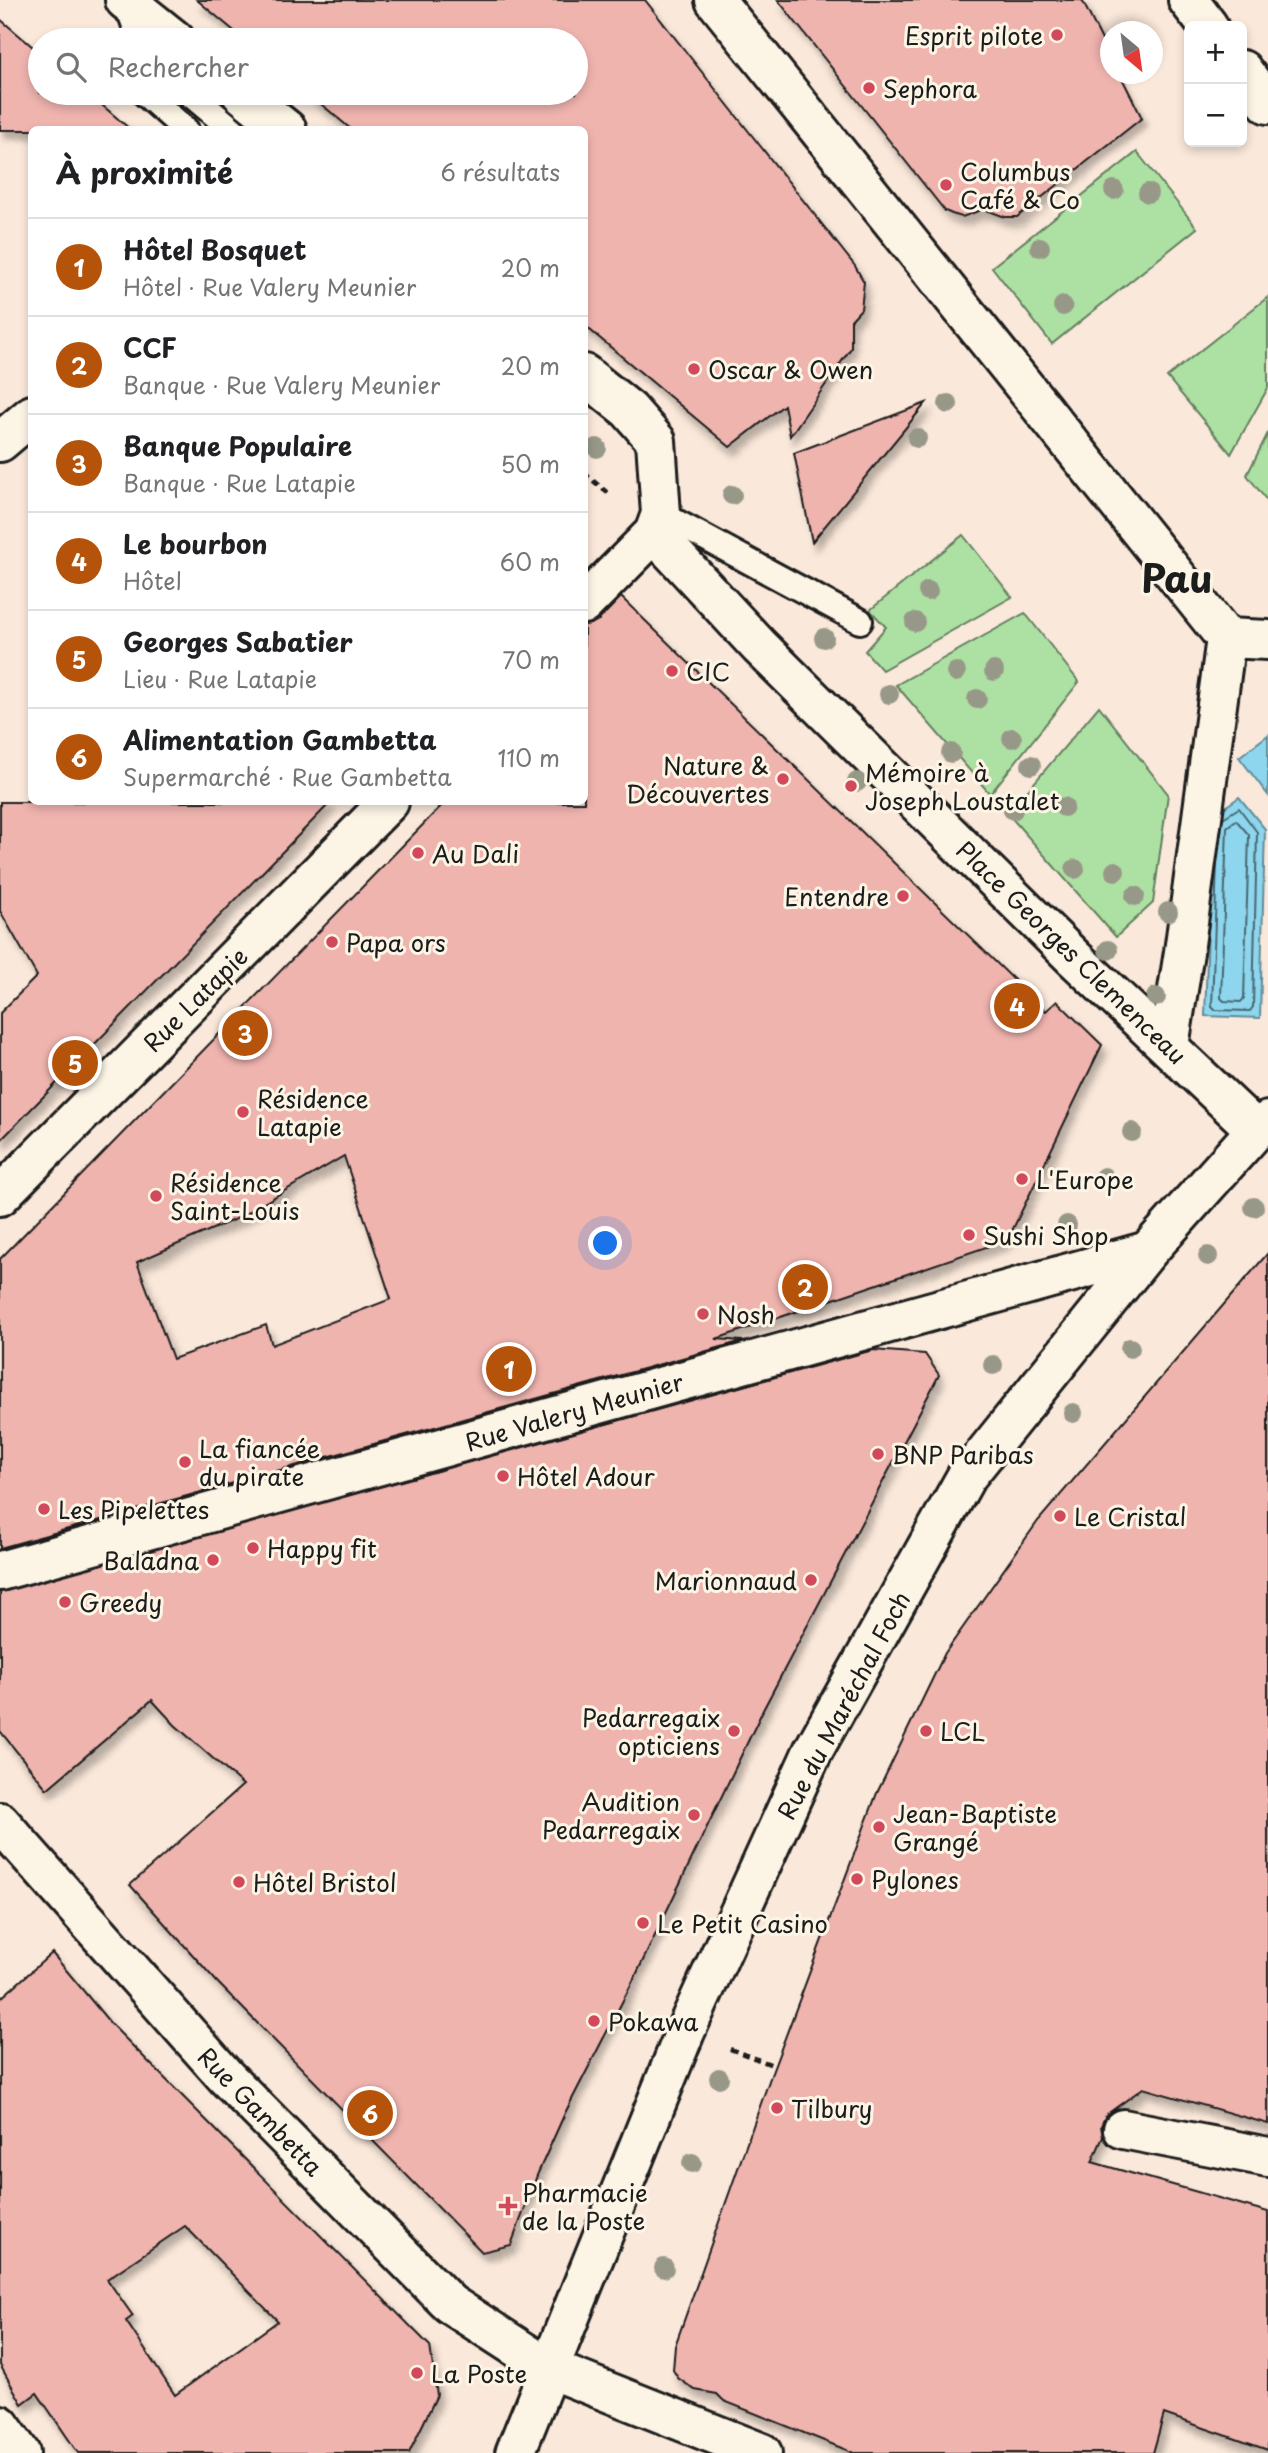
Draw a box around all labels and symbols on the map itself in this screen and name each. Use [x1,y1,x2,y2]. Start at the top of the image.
place label: Esprit pilote [905,17,1043,53]
north arrow [1100,21,1163,84]
marker: Esprit pilote [1049,27,1065,43]
place label: Sephora [883,70,977,106]
marker: Sephora [861,80,877,96]
place label: Columbus Café & Co [960,153,1080,217]
marker: Columbus Café & Co [938,177,954,193]
place label: Oscar & Owen [708,351,873,387]
marker: Oscar & Owen [686,361,702,377]
district label: Pau [1141,549,1213,606]
place label: CIC [686,653,730,689]
marker: CIC [664,663,680,679]
place label: Nature & Découvertes [626,747,769,811]
place label: Mémoire à Joseph Loustalet [865,754,1060,818]
marker: Nature & Découvertes [775,771,791,787]
marker: Mémoire à Joseph Loustalet [843,778,859,794]
street label: Place Georges Clemenceau [949,832,1195,1072]
place label: Au Dali [432,835,519,871]
marker: Au Dali [410,845,426,861]
place label: Entendre [784,878,889,914]
marker: Entendre [895,888,911,904]
place label: Papa ors [346,924,446,960]
marker: Papa ors [324,934,340,950]
street label: Rue Latapie [134,938,256,1060]
pin: 4 [994,980,1040,1032]
pin: 3 [222,1007,268,1059]
pin: 5 [52,1037,98,1089]
place label: Résidence Latapie [257,1080,369,1144]
marker: Résidence Latapie [235,1104,251,1120]
place label: L'Europe [1036,1161,1134,1197]
place label: Résidence Saint-Louis [170,1164,299,1228]
marker: L'Europe [1014,1171,1030,1187]
marker: Résidence Saint-Louis [148,1188,164,1204]
place label: Sushi Shop [983,1217,1109,1253]
your location [588,1226,622,1260]
marker: Sushi Shop [961,1227,977,1243]
pin: 2 [782,1261,828,1313]
place label: Nosh [717,1296,775,1332]
marker: Nosh [695,1306,711,1322]
pin: 1 [486,1343,532,1395]
street label: Rue Valery Meunier [461,1363,687,1459]
place label: La fiancée du pirate [199,1430,320,1494]
place label: BNP Paribas [892,1436,1034,1472]
marker: BNP Paribas [870,1446,886,1462]
marker: La fiancée du pirate [177,1454,193,1470]
place label: Hôtel Adour [517,1458,655,1494]
marker: Hôtel Adour [495,1468,511,1484]
place label: Les Pipelettes [58,1491,209,1527]
place label: Le Cristal [1074,1498,1186,1534]
marker: Les Pipelettes [36,1501,52,1517]
marker: Le Cristal [1052,1508,1068,1524]
place label: Happy fit [267,1530,377,1566]
marker: Happy fit [245,1540,261,1556]
place label: Baladna [104,1542,199,1578]
marker: Baladna [205,1552,221,1568]
place label: Marionnaud [655,1562,797,1598]
marker: Marionnaud [803,1572,819,1588]
place label: Greedy [79,1584,162,1620]
street label: Rue du Maréchal Foch [767,1584,919,1826]
marker: Greedy [57,1594,73,1610]
place label: Pedarregaix opticiens [582,1699,720,1763]
place label: LCL [940,1713,985,1749]
marker: Pedarregaix opticiens [726,1723,742,1739]
marker: LCL [918,1723,934,1739]
place label: Audition Pedarregaix [542,1783,680,1847]
place label: Jean-Baptiste Grangé [893,1795,1057,1859]
marker: Audition Pedarregaix [686,1807,702,1823]
marker: Jean-Baptiste Grangé [871,1819,887,1835]
place label: Pylones [871,1861,959,1897]
place label: Hôtel Bristol [253,1864,397,1900]
marker: Pylones [849,1871,865,1887]
marker: Hôtel Bristol [231,1874,247,1890]
place label: Le Petit Casino [657,1905,828,1941]
marker: Le Petit Casino [635,1915,651,1931]
place label: Pokawa [608,2003,698,2039]
marker: Pokawa [586,2013,602,2029]
street label: Rue Gambetta [190,2039,332,2184]
pin: 6 [347,2087,393,2139]
place label: Tilbury [791,2090,873,2126]
marker: Tilbury [769,2100,785,2116]
place label: Pharmacie de la Poste [522,2174,648,2238]
marker: Pharmacie de la Poste [500,2198,516,2214]
place label: La Poste [431,2355,527,2391]
marker: La Poste [409,2365,425,2381]

